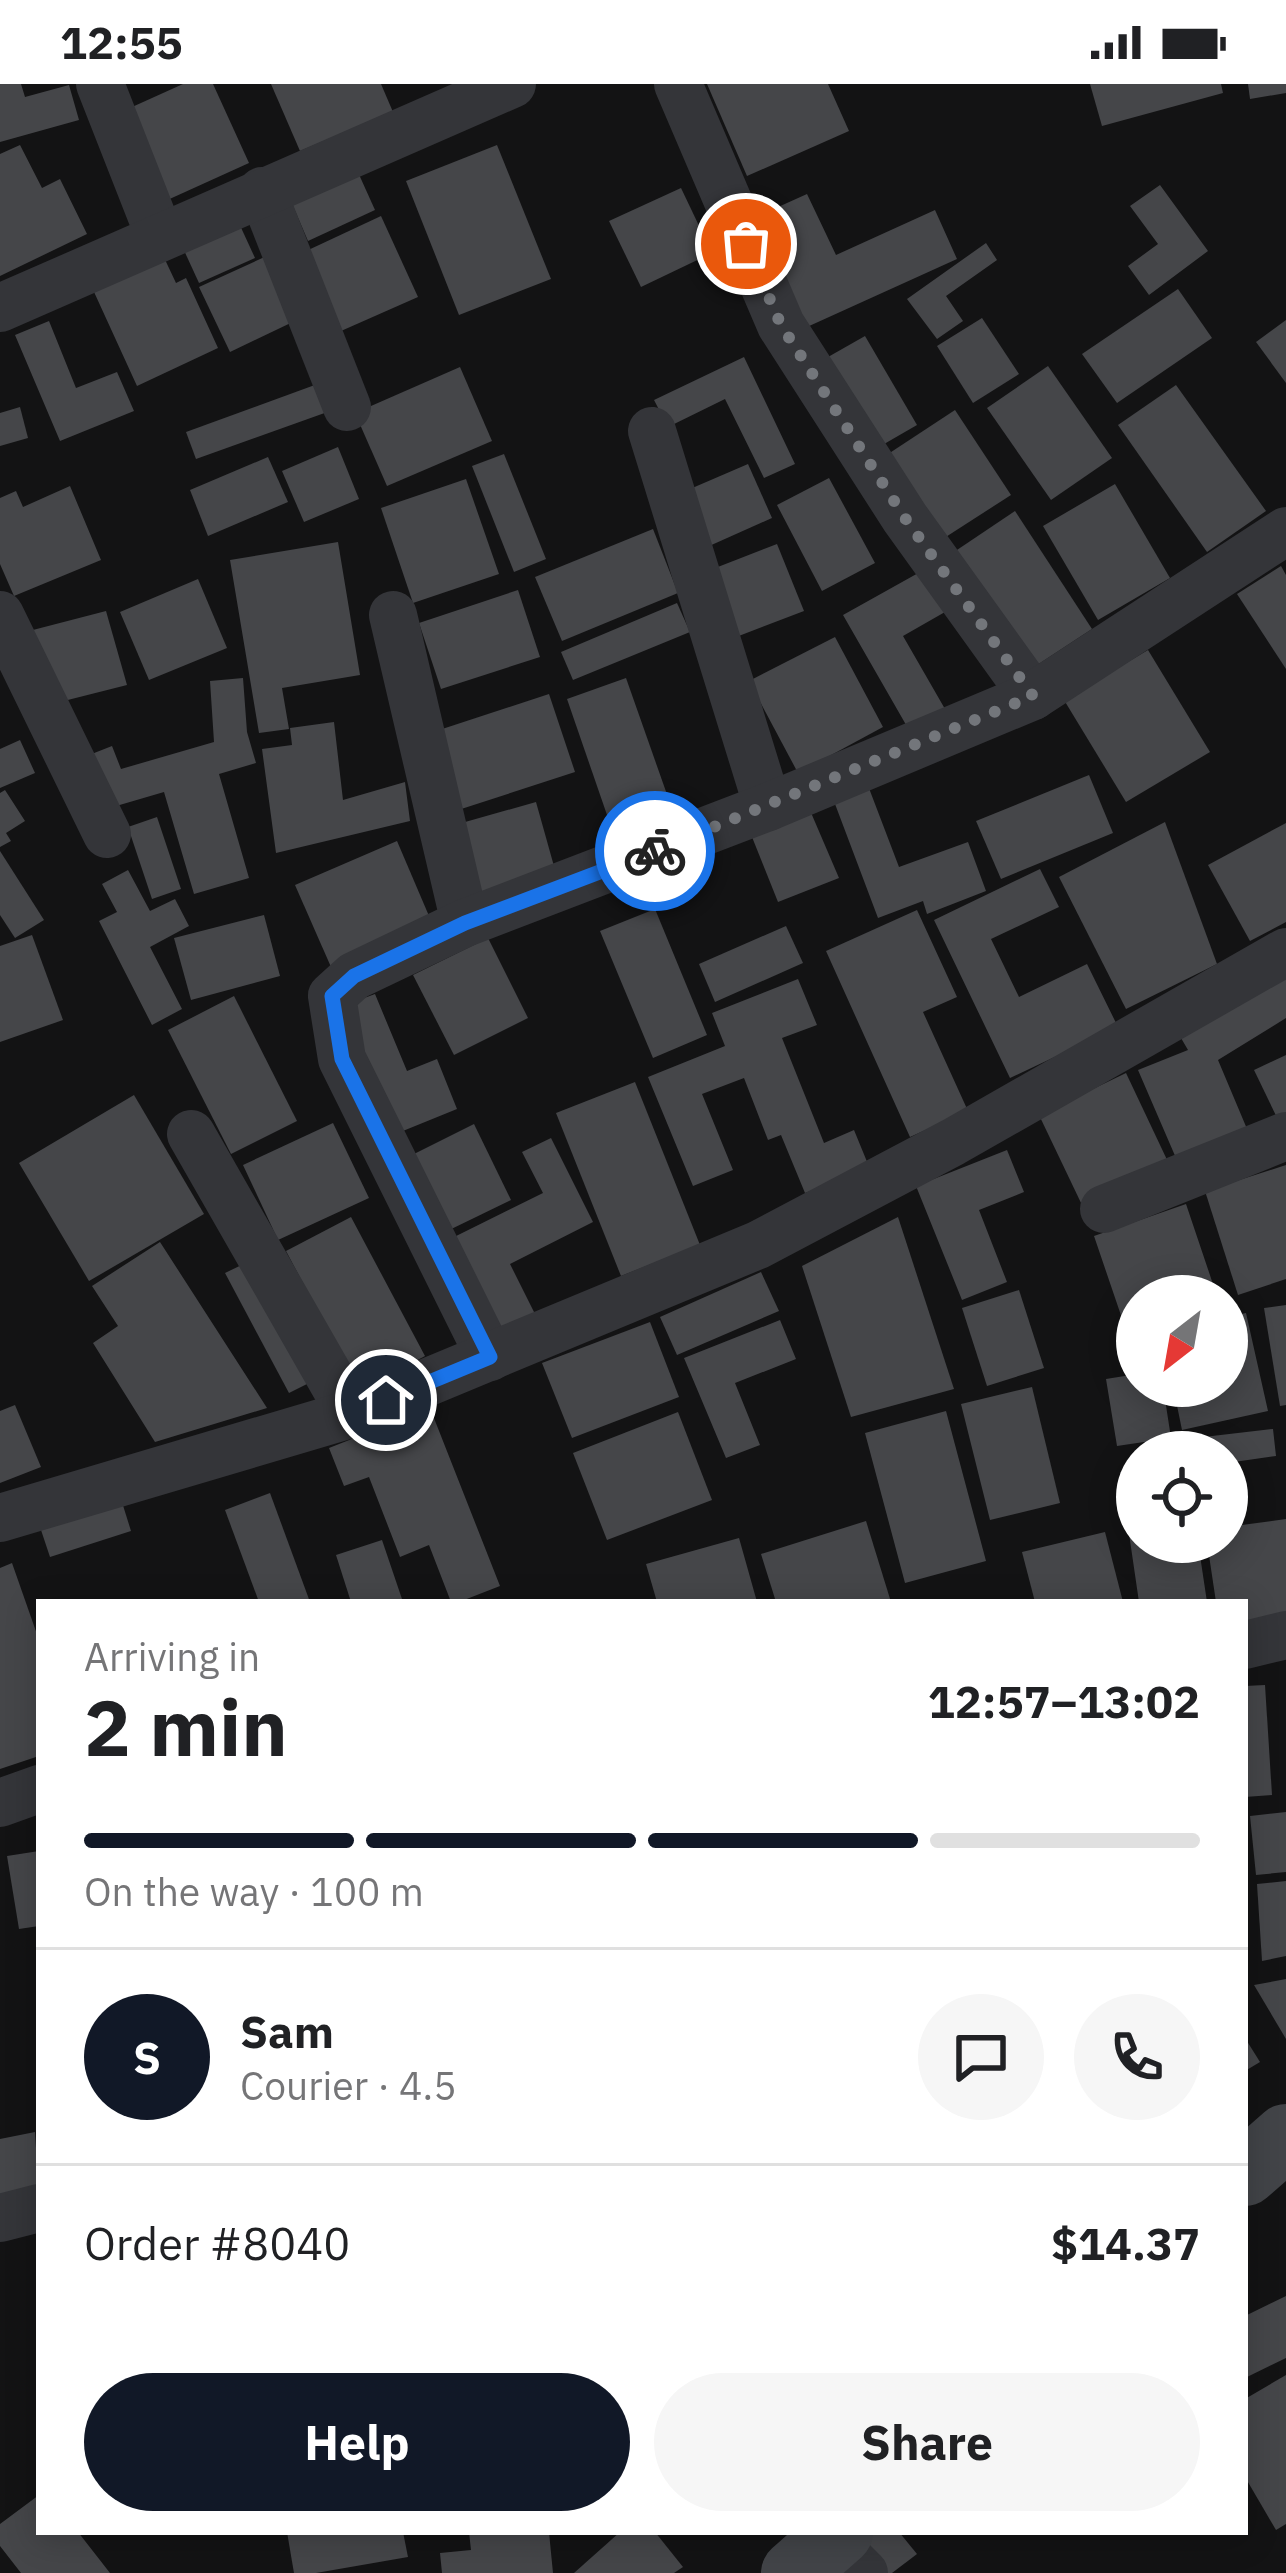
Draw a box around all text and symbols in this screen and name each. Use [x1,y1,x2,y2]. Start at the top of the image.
text: 12:55 [60,13,183,71]
pin [695,193,797,295]
icon: bag [713,211,779,277]
courier [595,791,715,911]
icon: bike [622,818,688,884]
north arrow [1116,1275,1248,1407]
map controls [1116,1275,1248,1563]
pin [335,1349,437,1451]
icon: home [353,1367,419,1433]
button: locate [1116,1431,1248,1563]
text: Arriving in [84,1631,260,1682]
text: 12:57–13:02 [928,1672,1200,1730]
text: 2 min [84,1676,288,1777]
text: On the way · 100 m [84,1866,424,1917]
button: chat [918,1994,1044,2120]
button: phone [1074,1994,1200,2120]
text: Sam [240,2002,334,2060]
text: S [133,2028,161,2086]
text: Courier · 4.5 [240,2060,457,2111]
text: Order #8040 [84,2214,350,2272]
text: $14.37 [1051,2214,1200,2272]
button: Help [84,2373,630,2511]
button: Share [654,2373,1200,2511]

